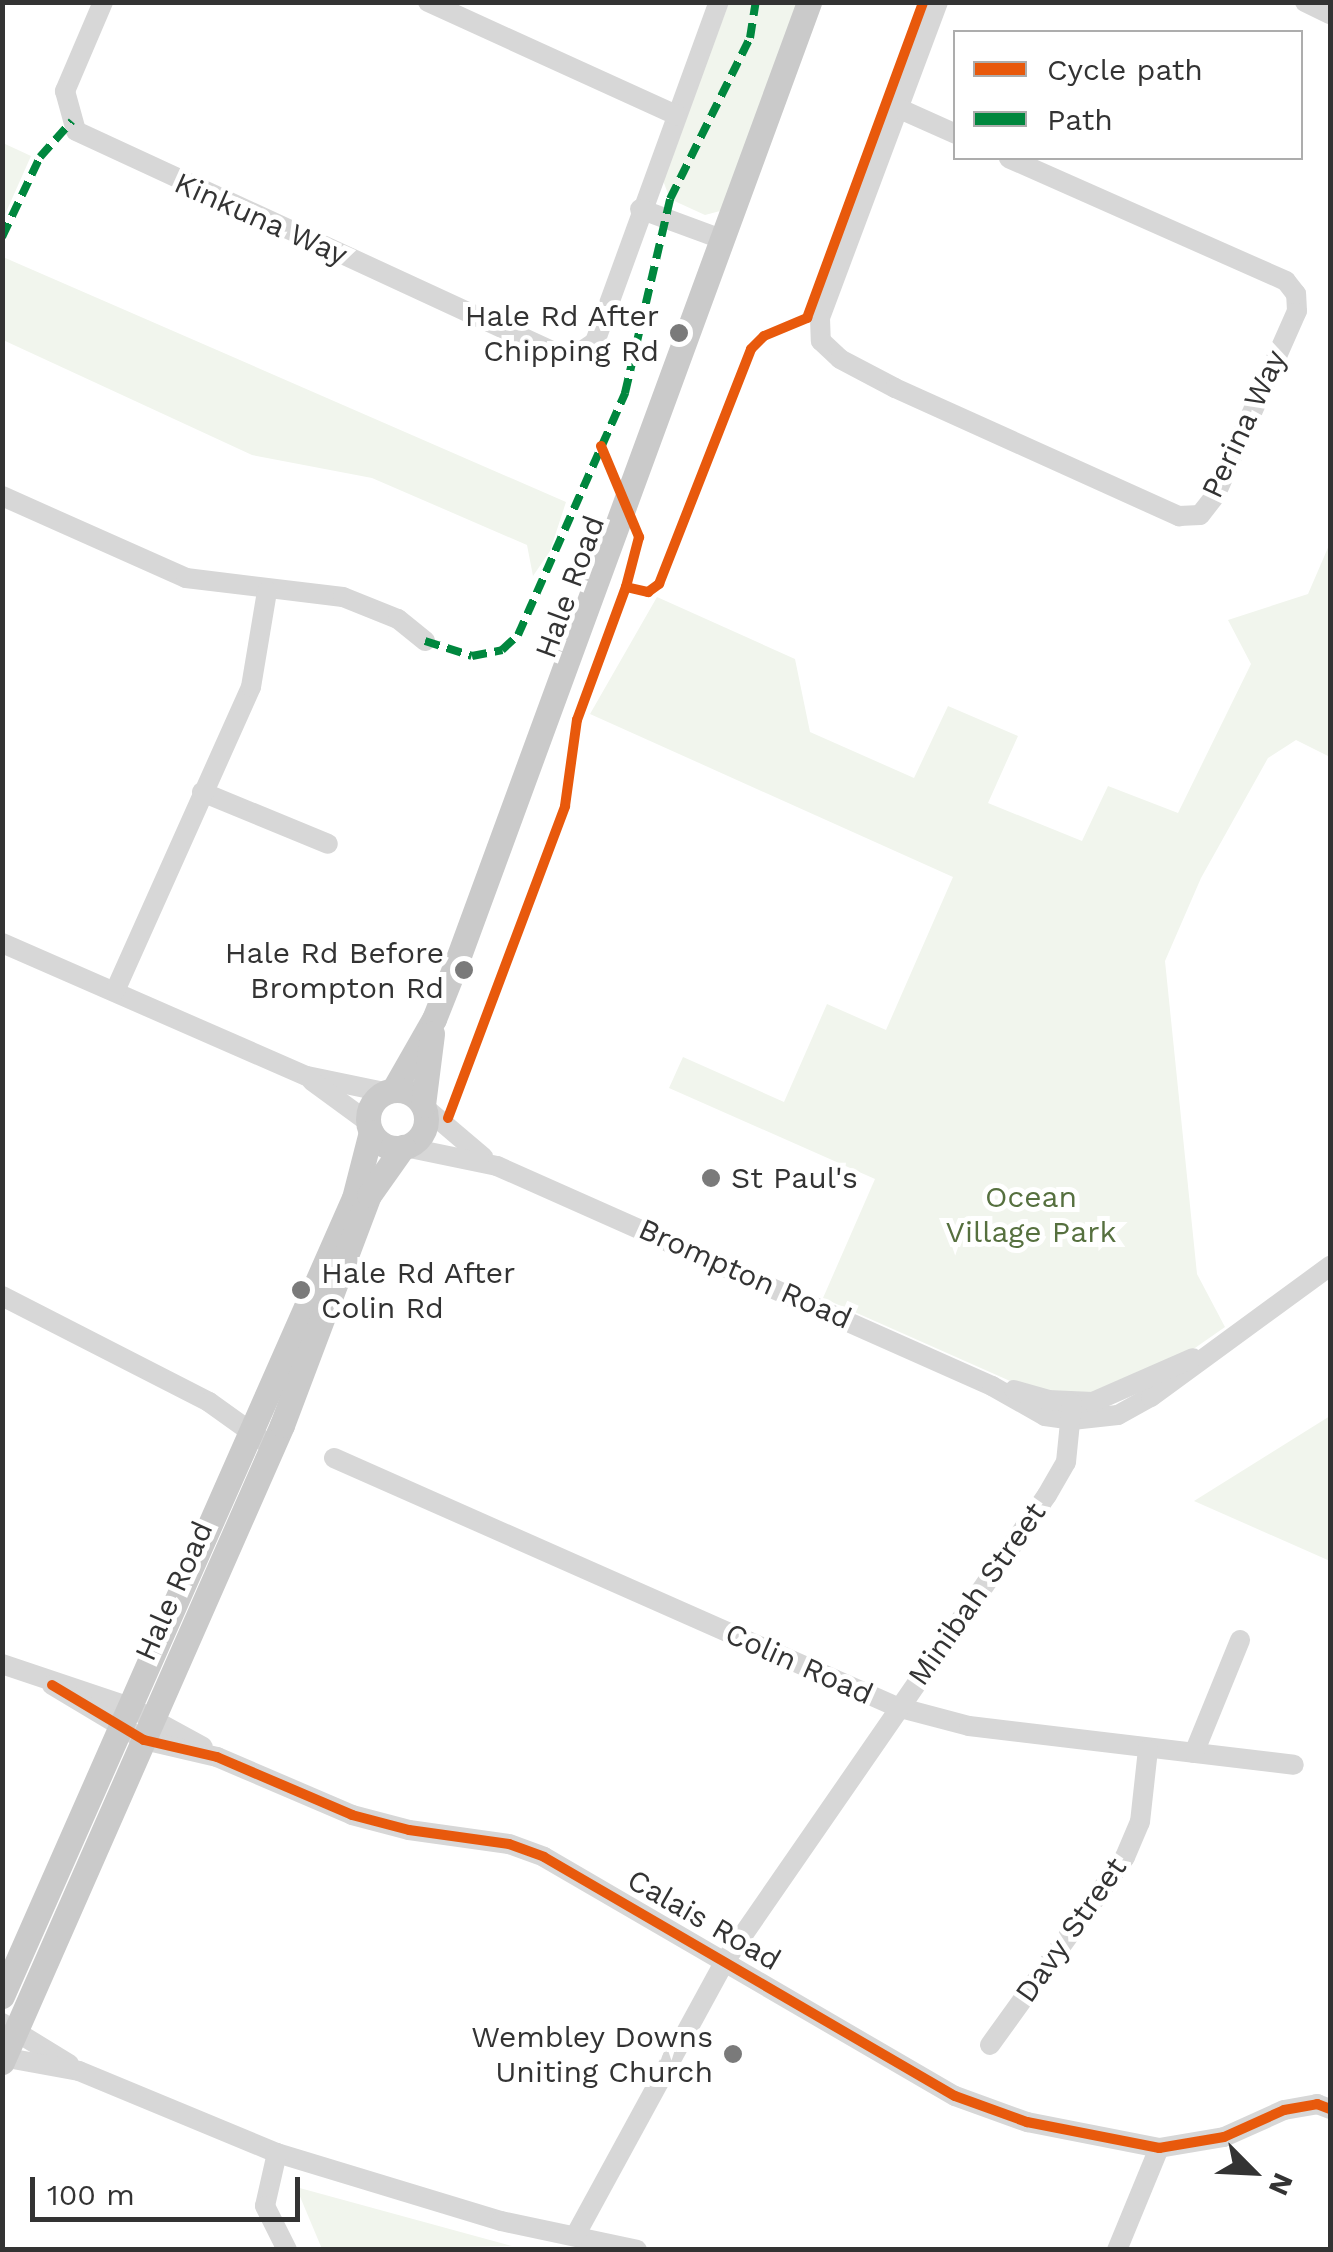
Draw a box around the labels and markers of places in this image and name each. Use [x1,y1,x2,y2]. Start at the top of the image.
place label: Hale Rd After Chipping Rd [463,298,659,368]
marker: Hale Rd After Chipping Rd [668,322,690,344]
place label: Hale Rd Before Brompton Rd [225,935,444,1006]
marker: Hale Rd Before Brompton Rd [453,959,475,981]
place label: St Paul's [731,1160,858,1196]
marker: St Paul's [700,1167,722,1189]
place label: Hale Rd After Colin Rd [321,1255,517,1326]
marker: Hale Rd After Colin Rd [290,1279,312,1301]
place label: Wembley Downs Uniting Church [470,2019,713,2090]
marker: Wembley Downs Uniting Church [722,2043,744,2065]

